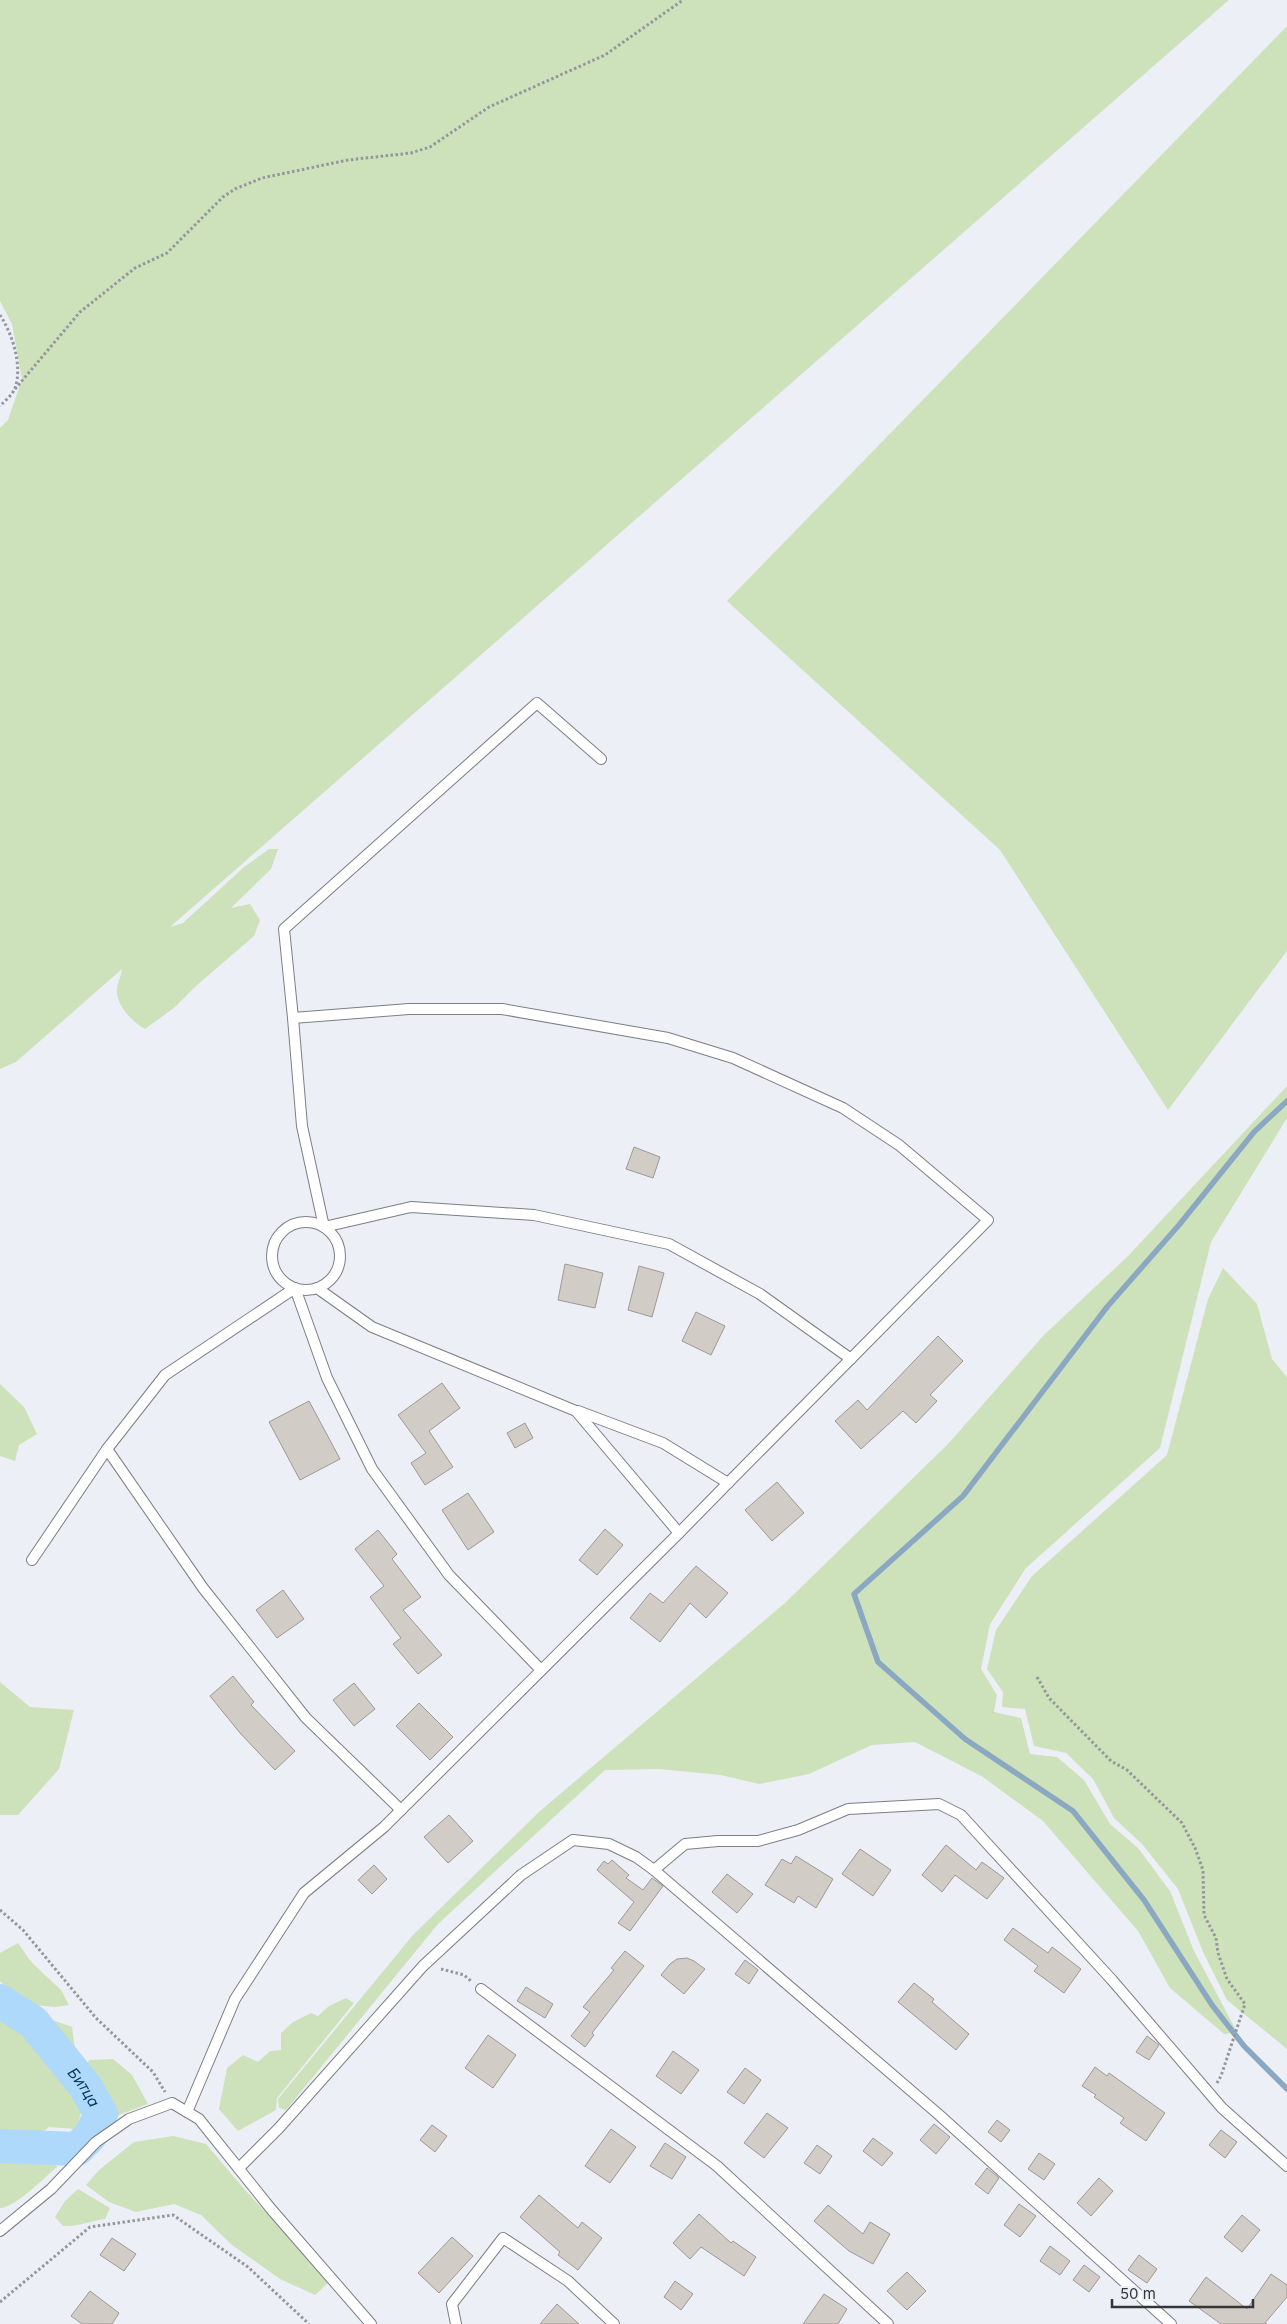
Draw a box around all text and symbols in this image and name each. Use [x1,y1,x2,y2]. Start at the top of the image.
water label: Битца [64,2063,104,2110]
scale bar [1112,2276,1253,2308]
text: 50 m [1120,2284,1156,2303]

